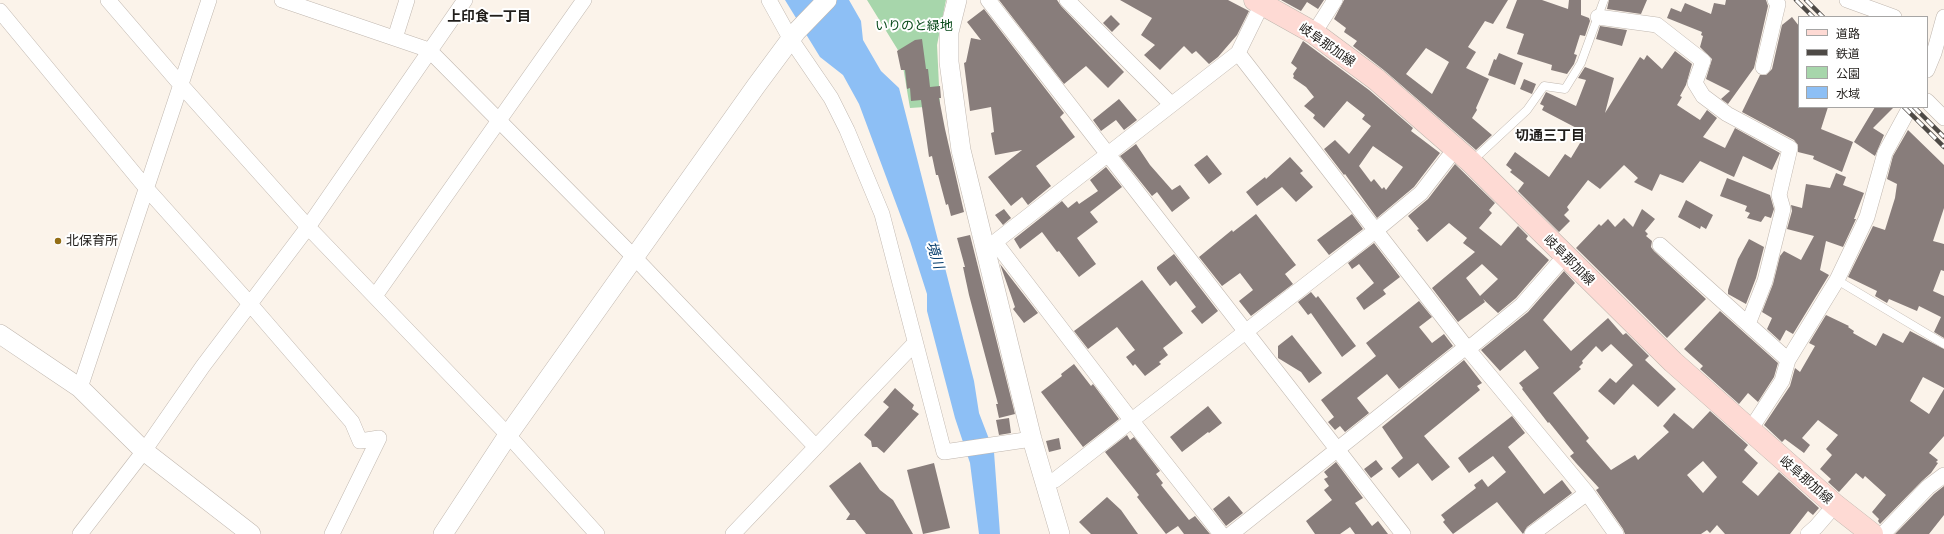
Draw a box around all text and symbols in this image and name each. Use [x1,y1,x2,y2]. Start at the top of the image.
district label: 上印食一丁目 [447,9,531,25]
legend [1798,16,1928,108]
park label: いりのと緑地 [875,18,953,34]
street label: 岐阜那加線 [1296,20,1358,70]
text: 道路 [1836,27,1860,41]
text: 鉄道 [1836,47,1860,61]
text: 公園 [1836,67,1860,81]
text: 水域 [1836,87,1860,101]
district label: 切通三丁目 [1515,128,1585,144]
street label: 岐阜那加線 [1541,232,1597,288]
place label: 北保育所 [66,233,118,249]
marker: 北保育所 [53,236,63,246]
water label: 境川 [923,239,947,271]
street label: 岐阜那加線 [1776,453,1836,507]

